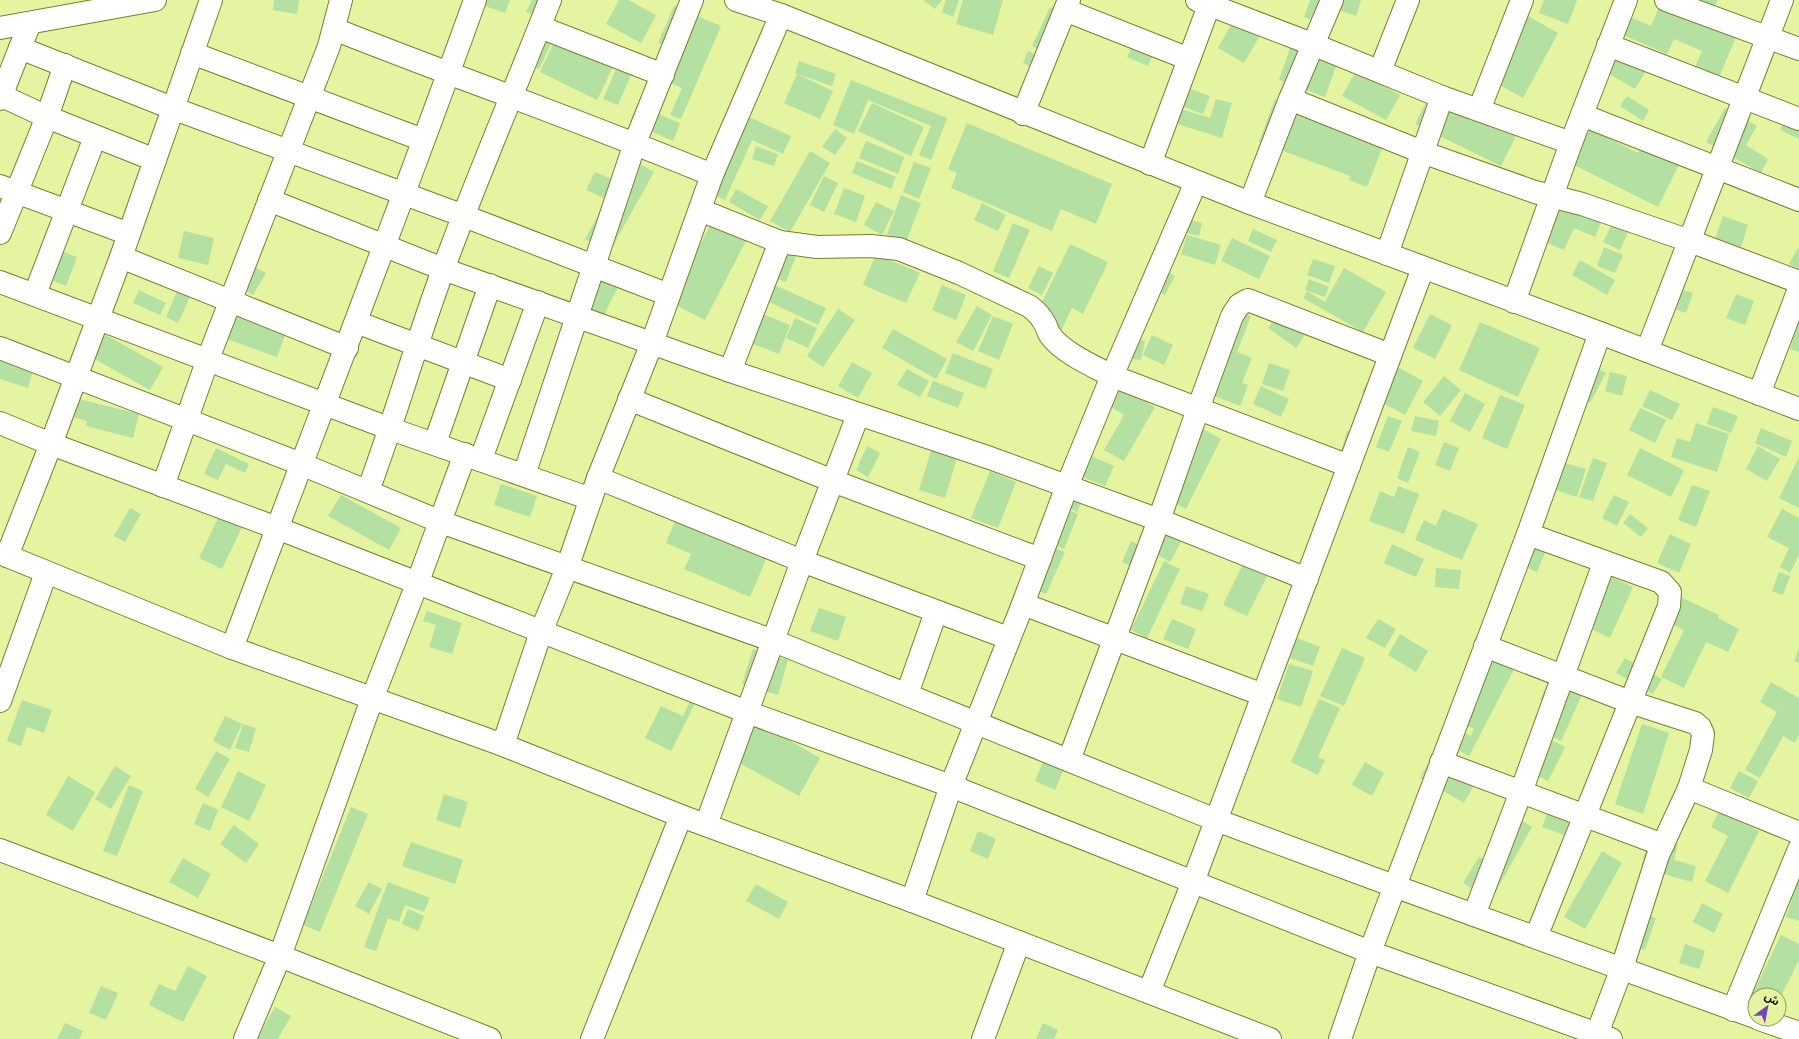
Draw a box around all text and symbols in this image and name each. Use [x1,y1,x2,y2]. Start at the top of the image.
north arrow [1747,987,1787,1027]
text: ش [1762,989,1782,1008]

